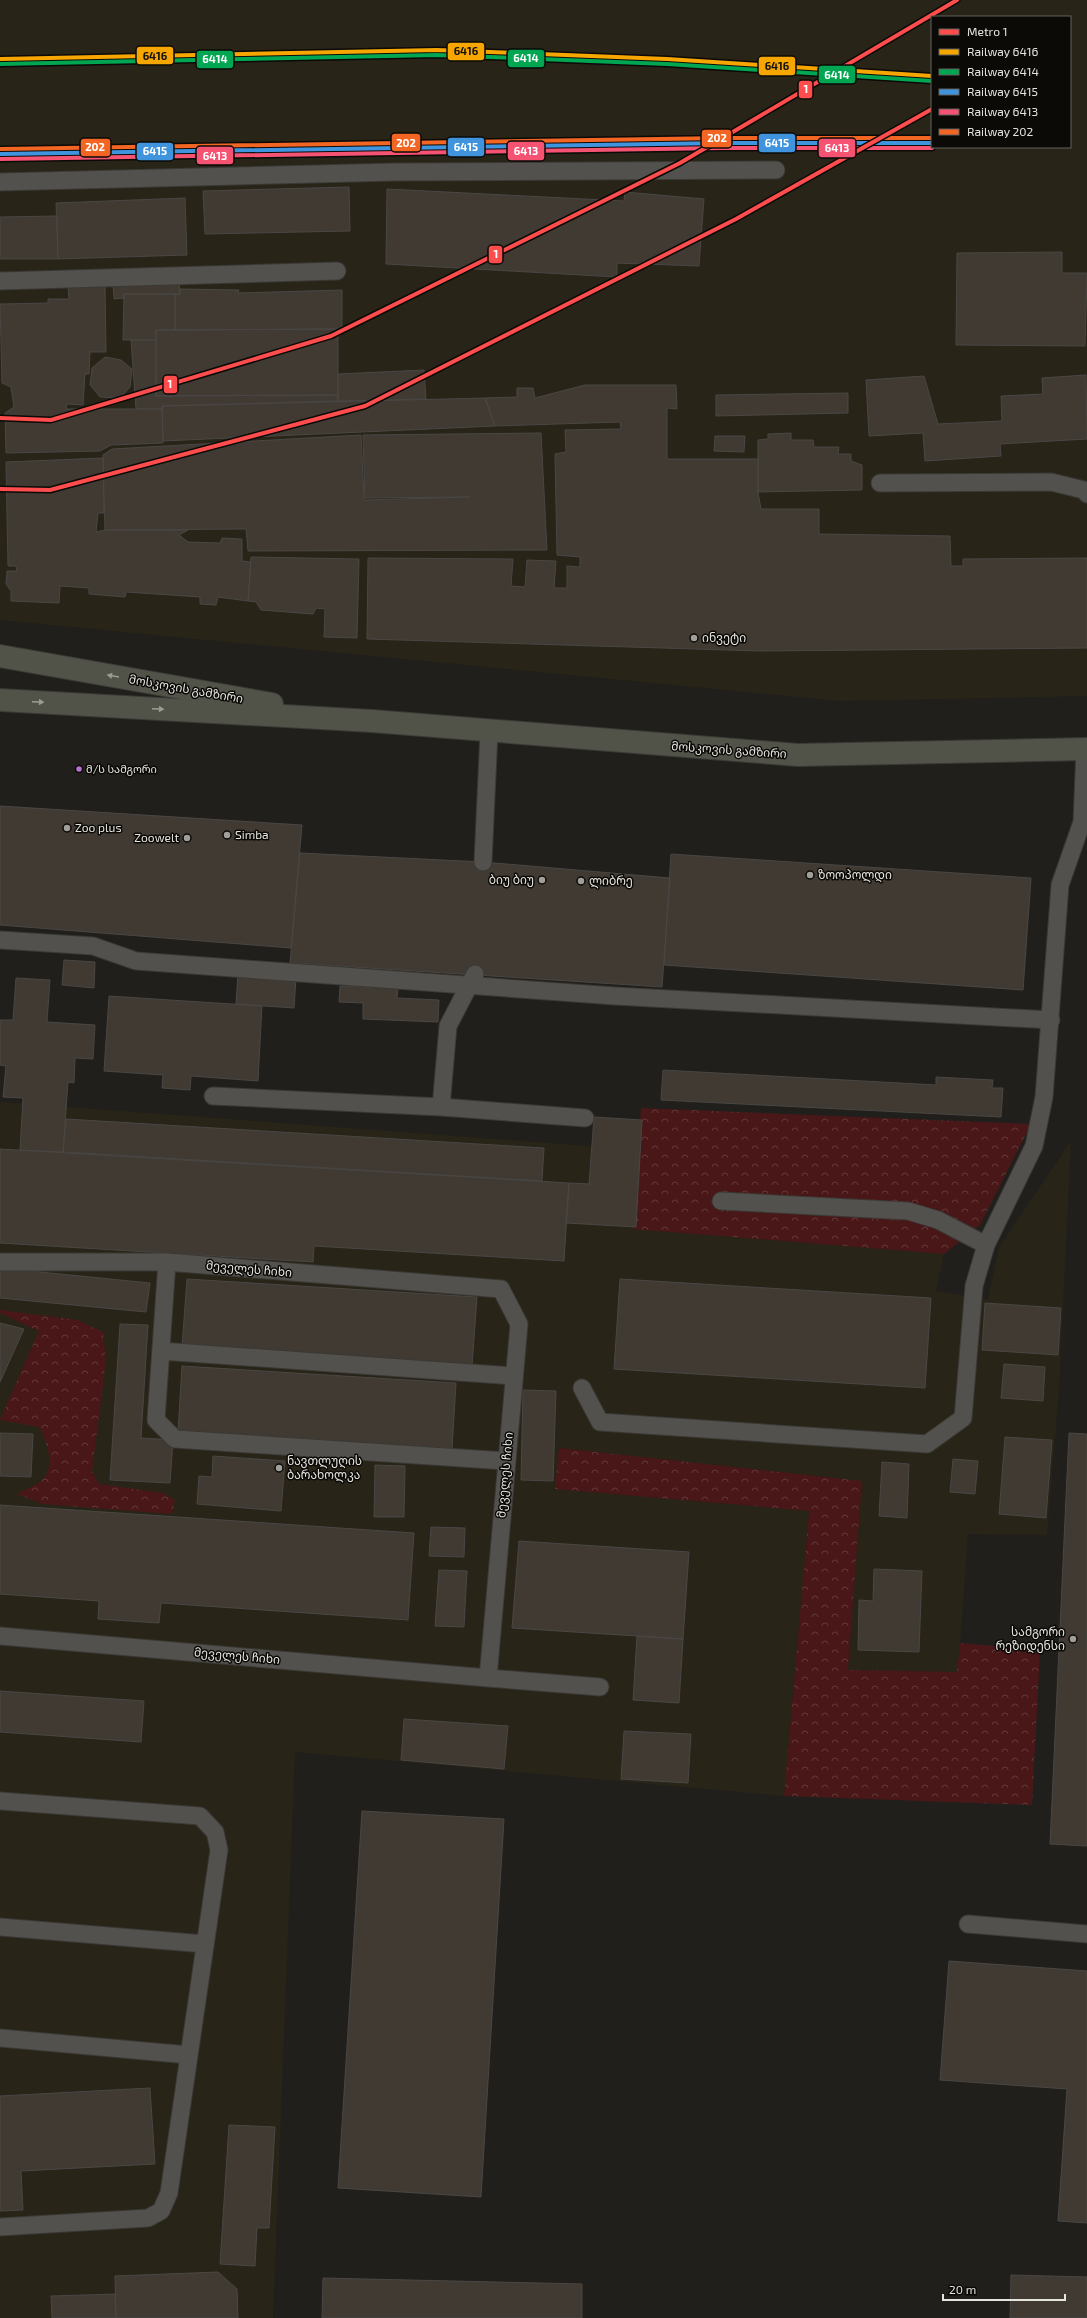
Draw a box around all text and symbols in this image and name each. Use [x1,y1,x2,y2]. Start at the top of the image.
legend [931,16,1071,148]
text: Metro 1 [967,24,1007,38]
line badge: 6416 [447,42,485,61]
text: 6416 [454,44,479,57]
text: Railway 6416 [967,44,1039,58]
line badge: 6416 [136,46,174,65]
text: 6416 [143,49,168,62]
line badge: 6414 [507,49,545,68]
line badge: 6414 [196,50,234,69]
text: 6414 [513,51,539,64]
text: 6414 [202,52,228,65]
line badge: 6416 [758,56,796,76]
text: 6416 [765,59,790,72]
text: Railway 6414 [967,64,1039,78]
line badge: 6414 [818,65,856,84]
text: 6414 [824,68,850,81]
line badge: 1 [798,80,813,99]
text: 1 [804,82,808,95]
text: Railway 6415 [967,84,1038,98]
text: Railway 6413 [967,104,1038,118]
text: Railway 202 [967,124,1034,138]
line badge: 202 [701,129,732,148]
text: 202 [707,131,727,144]
line badge: 202 [391,133,421,152]
line badge: 6415 [758,133,796,153]
text: 202 [396,136,416,149]
text: 6415 [765,136,789,149]
line badge: 6415 [447,137,485,157]
line badge: 202 [80,138,111,157]
line badge: 6413 [818,138,856,158]
text: 202 [85,140,105,153]
text: 6415 [454,140,478,153]
line badge: 6413 [507,141,545,161]
text: 6413 [825,141,849,154]
line badge: 6415 [136,142,174,161]
text: 6415 [143,144,167,157]
text: 6413 [514,144,538,157]
line badge: 6413 [196,146,234,165]
text: 6413 [203,149,227,162]
line badge: 1 [488,245,503,264]
text: 1 [494,247,498,260]
line badge: 1 [163,375,178,394]
text: 1 [168,377,172,390]
place label: ინვეტი [702,630,746,645]
marker: ინვეტი [689,633,699,643]
street label: მოსკოვის გამზირი [128,671,244,706]
one-way arrow [107,672,119,678]
one-way arrow [32,699,44,706]
one-way arrow [152,706,164,713]
street label: მოსკოვის გამზირი [671,738,787,761]
place label: მ/ს სამგორი [86,762,157,776]
marker: მ/ს სამგორი [74,764,84,774]
place label: Zoo plus [75,820,122,834]
marker: Zoo plus [62,823,72,833]
place label: Simba [235,827,269,841]
place label: Zoowelt [134,830,179,844]
marker: Simba [222,830,232,840]
marker: Zoowelt [182,833,192,843]
place label: ზოოპოლდი [818,867,892,883]
marker: ზოოპოლდი [805,870,815,880]
place label: ბიუ ბიუ [489,872,534,887]
place label: ლიბრე [589,873,633,889]
marker: ბიუ ბიუ [537,875,547,885]
marker: ლიბრე [576,876,586,886]
street label: მეველეს ჩიხი [205,1257,293,1281]
street label: მეველეს ჩიხი [493,1431,517,1519]
place label: ნავთლუღის ბარახოლკა [287,1453,362,1483]
marker: ნავთლუღის ბარახოლკა [274,1463,284,1473]
place label: სამგორი რეზიდენსი [995,1624,1065,1654]
marker: სამგორი რეზიდენსი [1068,1634,1078,1644]
street label: მეველეს ჩიხი [193,1644,281,1668]
scale bar [943,2276,1065,2302]
text: 20 m [949,2282,976,2296]

